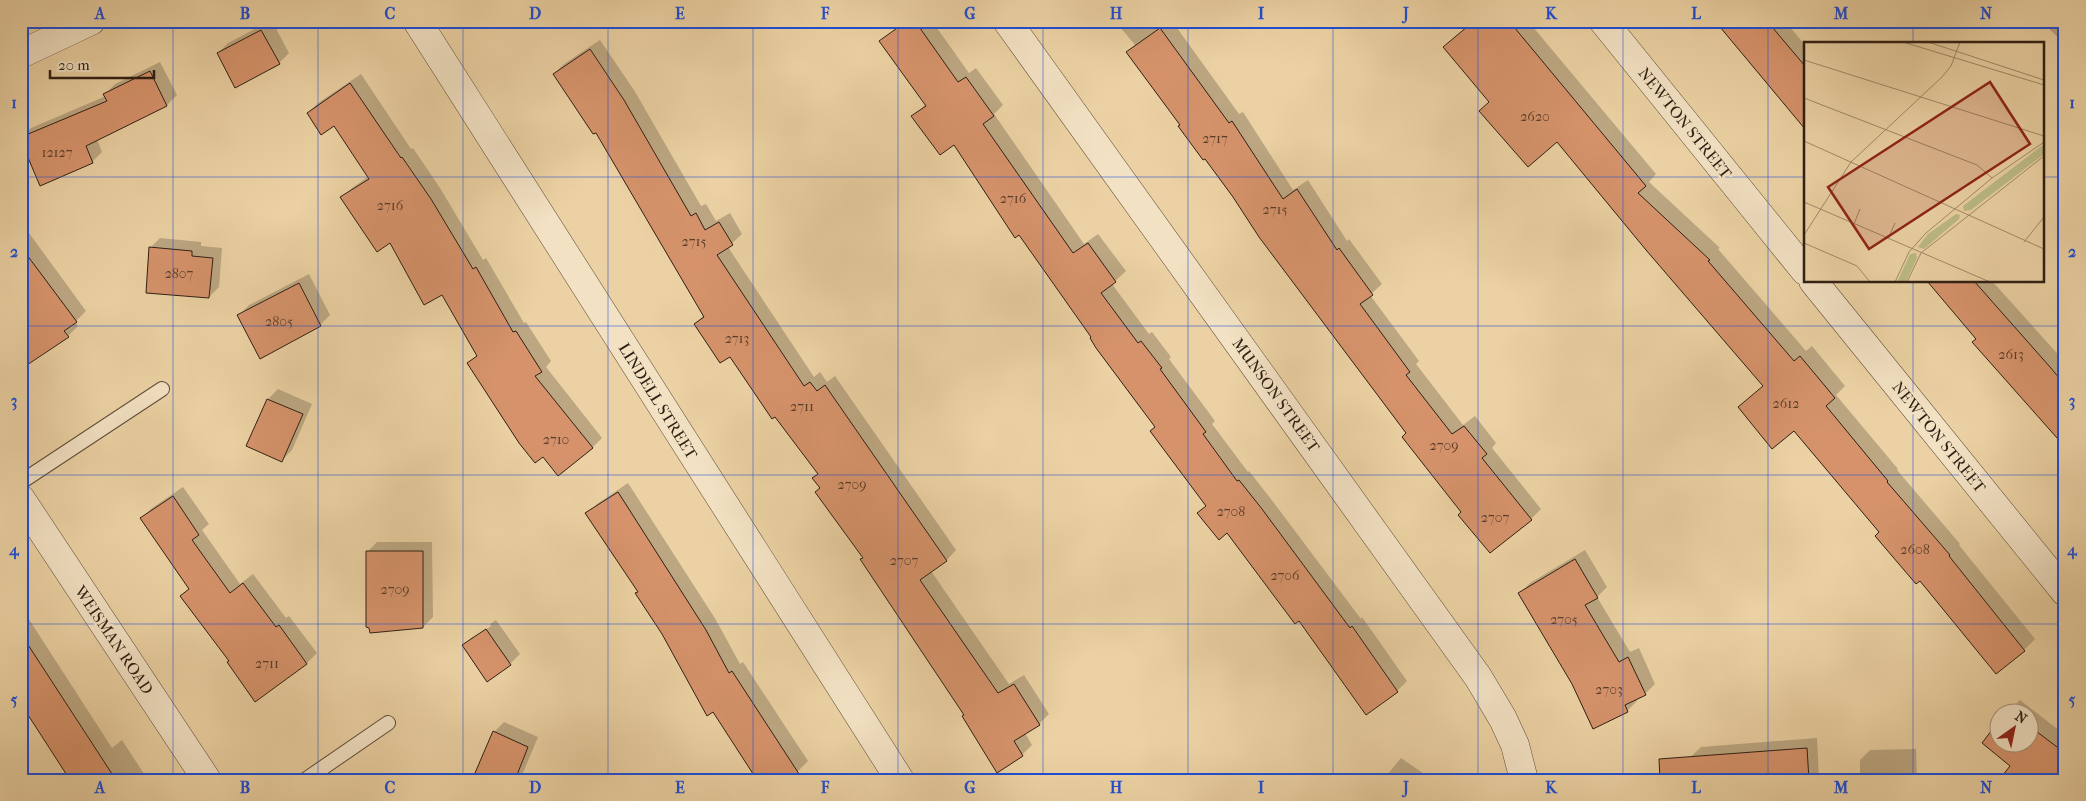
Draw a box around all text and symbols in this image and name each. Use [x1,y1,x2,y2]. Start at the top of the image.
text: A [94,4,106,23]
text: B [240,4,250,23]
text: C [385,4,396,23]
text: D [529,4,541,23]
text: E [675,4,685,23]
text: F [820,4,830,23]
text: G [964,4,976,23]
text: H [1110,4,1123,23]
text: I [1258,4,1265,23]
text: J [1401,4,1409,24]
text: K [1545,4,1558,23]
text: L [1691,4,1701,23]
text: M [1833,4,1849,23]
text: N [1980,4,1993,23]
inset map [1804,42,2044,282]
scale bar [50,48,154,80]
text: 20 m [58,56,90,74]
street label: NEWTON STREET [1634,64,1736,183]
text: 1 [11,93,17,112]
text: 1 [2069,93,2075,112]
house number: 2620 [1520,108,1550,125]
house number: 2717 [1202,130,1228,147]
house number: 12127 [41,144,73,161]
house number: 2716 [1000,190,1027,207]
house number: 2716 [377,197,404,214]
house number: 2715 [1263,201,1287,218]
house number: 2715 [682,233,706,250]
text: 2 [10,242,18,261]
text: 2 [2068,242,2076,261]
house number: 2807 [165,265,194,282]
house number: 2805 [265,313,293,330]
house number: 2713 [725,330,749,347]
street label: MUNSON STREET [1228,334,1324,456]
street label: LINDELL STREET [615,339,702,463]
house number: 2613 [1998,346,2024,363]
street label: NEWTON STREET [1888,378,1990,497]
text: 3 [11,391,17,411]
text: 3 [2069,391,2075,411]
house number: 2612 [1773,395,1799,412]
house number: 2711 [790,398,814,415]
house number: 2710 [543,431,569,448]
house number: 2709 [1430,437,1458,454]
house number: 2709 [838,476,866,493]
house number: 2708 [1217,503,1245,520]
house number: 2707 [1481,509,1509,526]
text: 4 [8,540,20,560]
text: 4 [2066,540,2078,560]
house number: 2608 [1900,541,1930,558]
house number: 2707 [890,552,918,569]
house number: 2706 [1270,567,1300,584]
street label: WEISMAN ROAD [70,581,157,698]
house number: 2709 [381,581,409,598]
house number: 2705 [1550,611,1578,628]
house number: 2711 [255,655,279,672]
house number: 2703 [1595,681,1623,698]
text: 5 [11,690,18,709]
text: 5 [2069,690,2076,709]
north arrow [1988,704,2038,754]
text: N [2012,707,2030,728]
text: A [94,778,106,797]
text: B [240,778,250,797]
text: C [385,778,396,797]
text: D [529,778,541,797]
text: E [675,778,685,797]
text: F [820,778,830,797]
text: G [964,778,976,797]
text: H [1110,778,1123,797]
text: I [1258,778,1265,797]
text: J [1401,778,1409,798]
text: K [1545,778,1558,797]
text: L [1691,778,1701,797]
text: M [1833,778,1849,797]
text: N [1980,778,1993,797]

